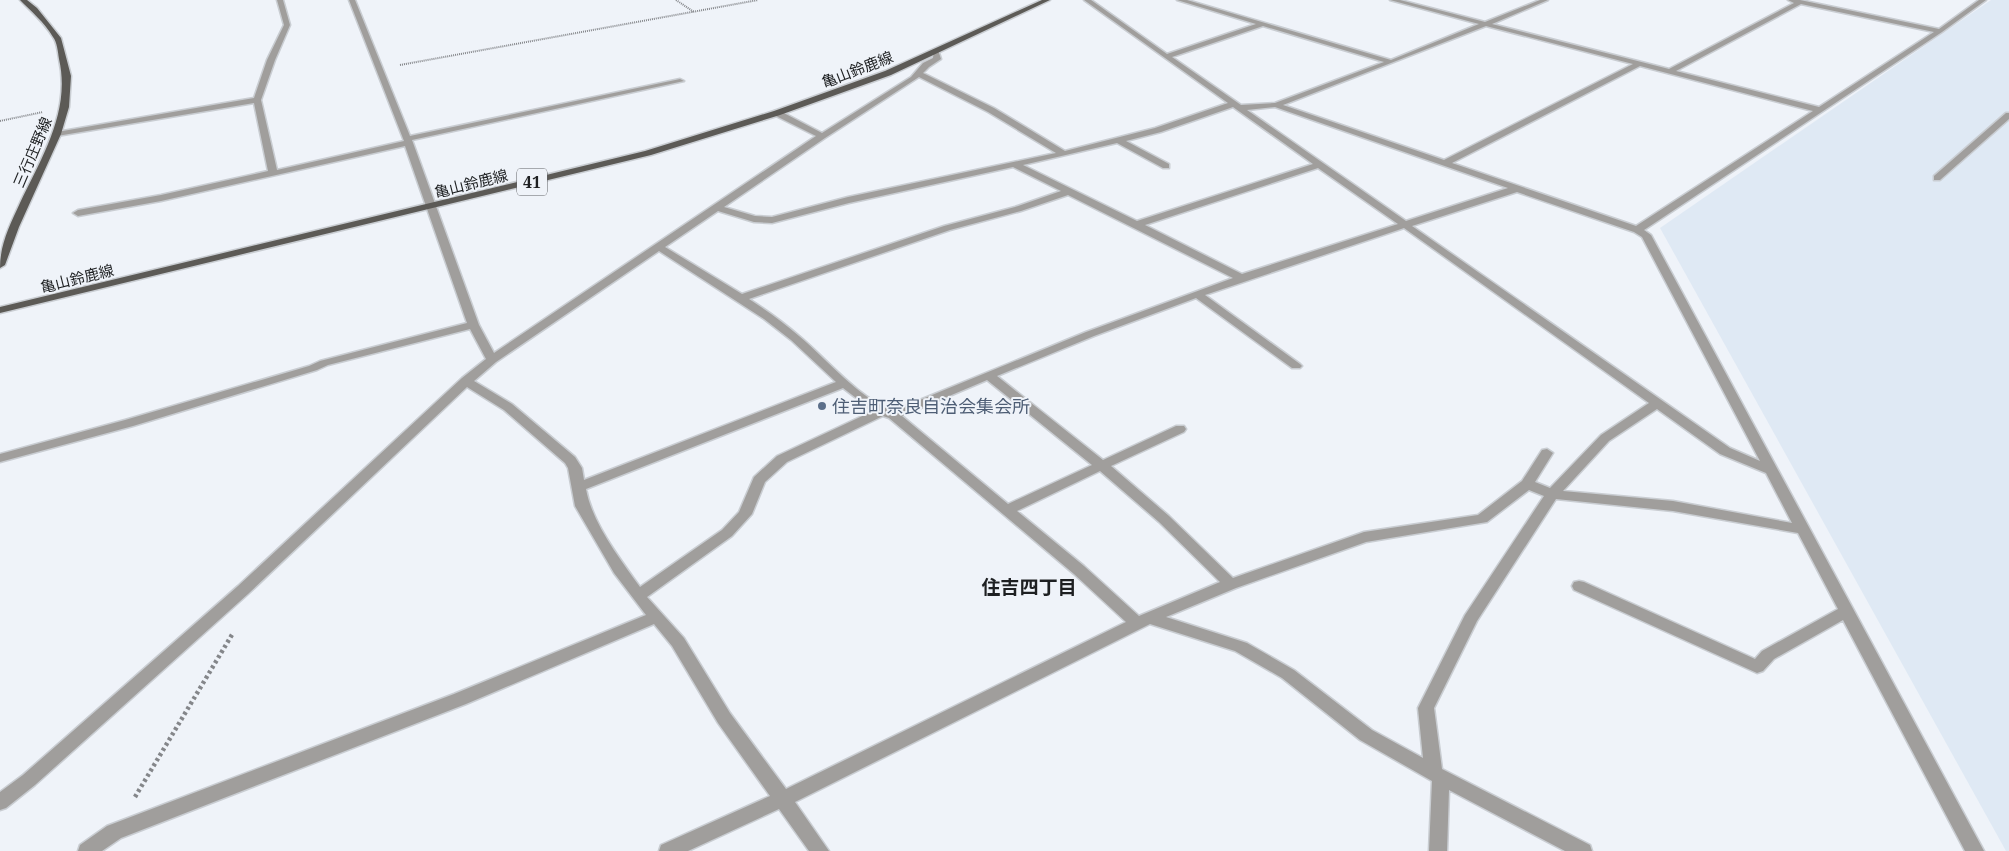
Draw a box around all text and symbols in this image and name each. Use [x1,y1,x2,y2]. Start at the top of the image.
street label: 亀山鈴鹿線 [818,46,896,92]
street label: 三行庄野線 [8,114,56,190]
street label: 亀山鈴鹿線 [432,164,510,202]
road number: 41 [517,168,547,196]
street label: 亀山鈴鹿線 [38,259,116,297]
place label: 住吉町奈良自治会集会所 [832,394,1030,418]
marker: 住吉町奈良自治会集会所 [816,400,828,412]
district label: 住吉四丁目 [981,574,1077,600]

